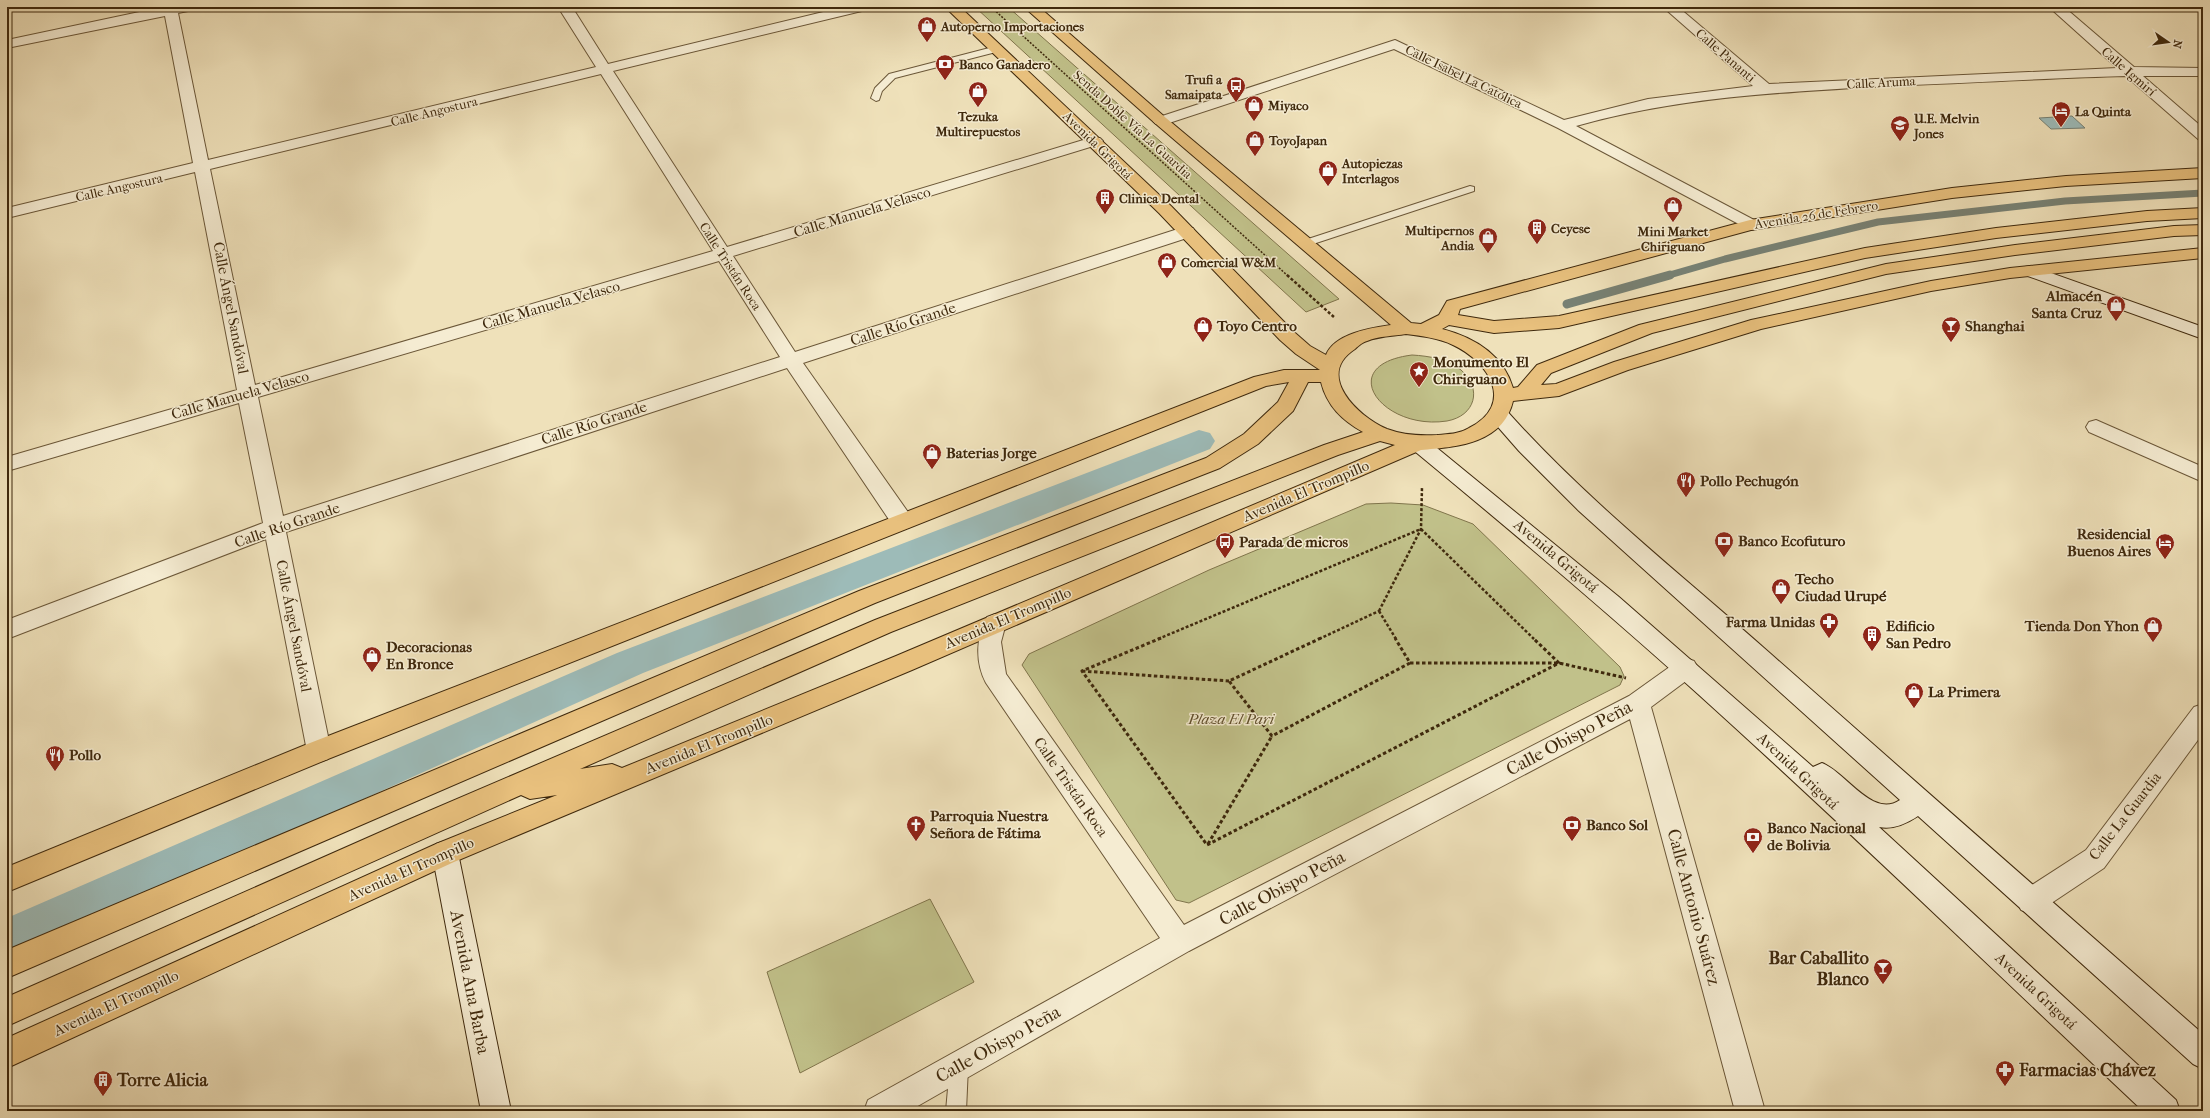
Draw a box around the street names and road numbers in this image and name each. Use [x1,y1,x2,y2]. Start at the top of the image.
street label: Calle Pananti [1693,25,1759,86]
street label: Calle Isabel La Católica [1403,42,1526,112]
street label: Calle Igmirí [2098,44,2159,99]
street label: Senda Doble Vía La Guardia [1070,67,1196,182]
street label: Calle Aruma [1846,73,1917,92]
street label: Calle Angostura [389,93,480,130]
street label: Avenida Grigotá [1059,108,1136,183]
street label: Calle Angostura [74,170,165,205]
street label: Calle Manuela Velasco [791,182,933,241]
street label: Avenida 26 de Febrero [1752,197,1879,232]
street label: Calle Tristán Roca [697,220,765,314]
street label: Calle Ángel Sandóval [209,240,253,376]
street label: Calle Manuela Velasco [480,277,622,333]
street label: Calle Río Grande [848,298,959,350]
street label: Calle Manuela Velasco [169,367,311,423]
street label: Calle Río Grande [539,397,650,449]
street label: Avenida El Trompillo [1239,456,1372,526]
street label: Calle Río Grande [232,498,342,551]
street label: Avenida Grigotá [1509,515,1603,597]
street label: Calle Ángel Sandóval [272,558,316,694]
street label: Avenida El Trompillo [941,583,1074,653]
street label: Calle Obispo Peña [1503,696,1636,780]
street label: Avenida El Trompillo [642,710,776,778]
street label: Avenida Grigotá [1753,728,1843,814]
street label: Calle Tristán Roca [1030,734,1113,841]
street label: Calle La Guardia [2085,768,2166,864]
street label: Calle Antonio Suárez [1663,827,1725,988]
street label: Avenida El Trompillo [344,833,477,905]
street label: Calle Obispo Peña [1216,846,1349,930]
street label: Avenida Ana Barba [445,907,494,1057]
street label: Avenida Grigotá [1991,948,2081,1034]
street label: Avenida El Trompillo [50,966,182,1040]
street label: Calle Obispo Peña [932,1001,1065,1087]

